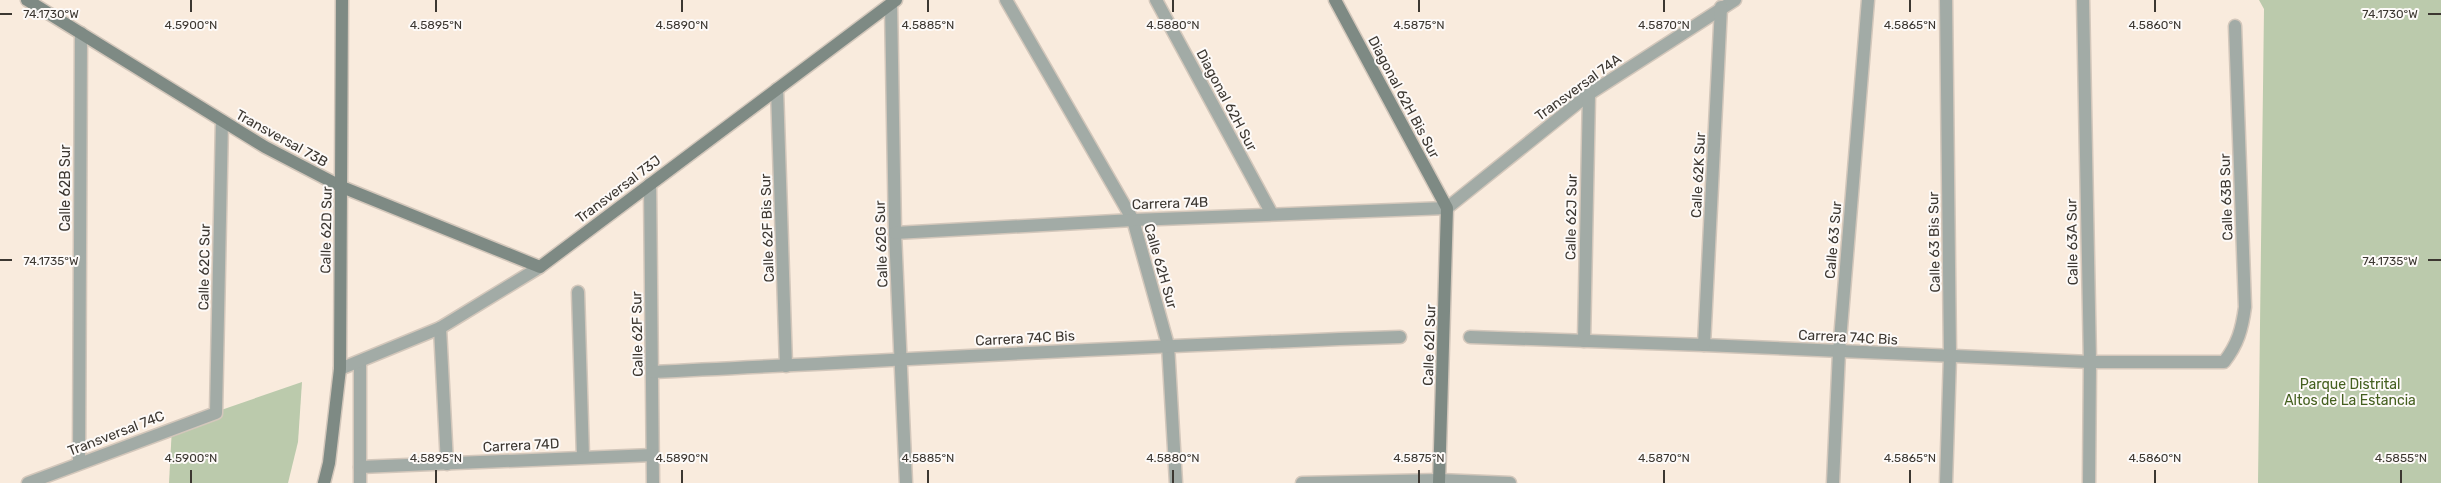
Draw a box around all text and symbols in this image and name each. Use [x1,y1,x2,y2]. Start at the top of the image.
text: 74.1730°W [23,7,79,21]
text: 74.1730°W [2362,7,2418,21]
text: 4.5900°N [165,18,217,32]
text: 4.5895°N [410,18,462,32]
text: 4.5890°N [656,18,708,32]
text: 4.5885°N [902,18,954,32]
text: 4.5880°N [1146,18,1200,32]
text: 4.5875°N [1393,18,1445,32]
text: 4.5870°N [1638,18,1690,32]
text: 4.5865°N [1884,18,1936,32]
text: 4.5860°N [2129,18,2181,32]
street label: Diagonal 62H Bis Sur [1364,33,1443,162]
street label: Diagonal 62H Sur [1193,46,1261,155]
street label: Transversal 74A [1532,50,1625,124]
street label: Transversal 73B [233,106,331,171]
street label: Calle 62K Sur [1688,131,1709,218]
street label: Calle 62B Sur [57,144,74,232]
street label: Transversal 73J [572,152,664,227]
street label: Calle 63B Sur [2216,152,2237,241]
street label: Calle 62F Bis Sur [757,173,778,283]
street label: Calle 62J Sur [1562,173,1581,260]
street label: Calle 62D Sur [317,186,336,274]
street label: Calle 63 Bis Sur [1925,191,1944,293]
street label: Carrera 74B [1131,194,1209,213]
street label: Calle 63A Sur [2063,198,2082,286]
street label: Calle 62G Sur [871,199,892,288]
street label: Calle 63 Sur [1822,200,1845,280]
street label: Calle 62H Sur [1140,222,1181,311]
street label: Calle 62C Sur [195,223,214,311]
text: 74.1735°W [23,254,79,268]
text: 74.1735°W [2362,254,2418,268]
street label: Calle 62F Sur [628,290,647,377]
street label: Calle 62I Sur [1420,303,1439,386]
street label: Carrera 74C Bis [1798,326,1898,349]
street label: Carrera 74C Bis [975,327,1075,350]
park label: Parque Distrital Altos de La Estancia [2284,376,2416,409]
street label: Transversal 74C [65,407,167,460]
street label: Carrera 74D [482,435,560,456]
text: 4.5900°N [165,451,217,465]
text: 4.5895°N [410,451,462,465]
text: 4.5890°N [656,451,708,465]
text: 4.5885°N [902,451,954,465]
text: 4.5880°N [1146,451,1200,465]
text: 4.5875°N [1393,451,1445,465]
text: 4.5870°N [1638,451,1690,465]
text: 4.5865°N [1884,451,1936,465]
text: 4.5860°N [2129,451,2181,465]
text: 4.5855°N [2375,451,2427,465]

